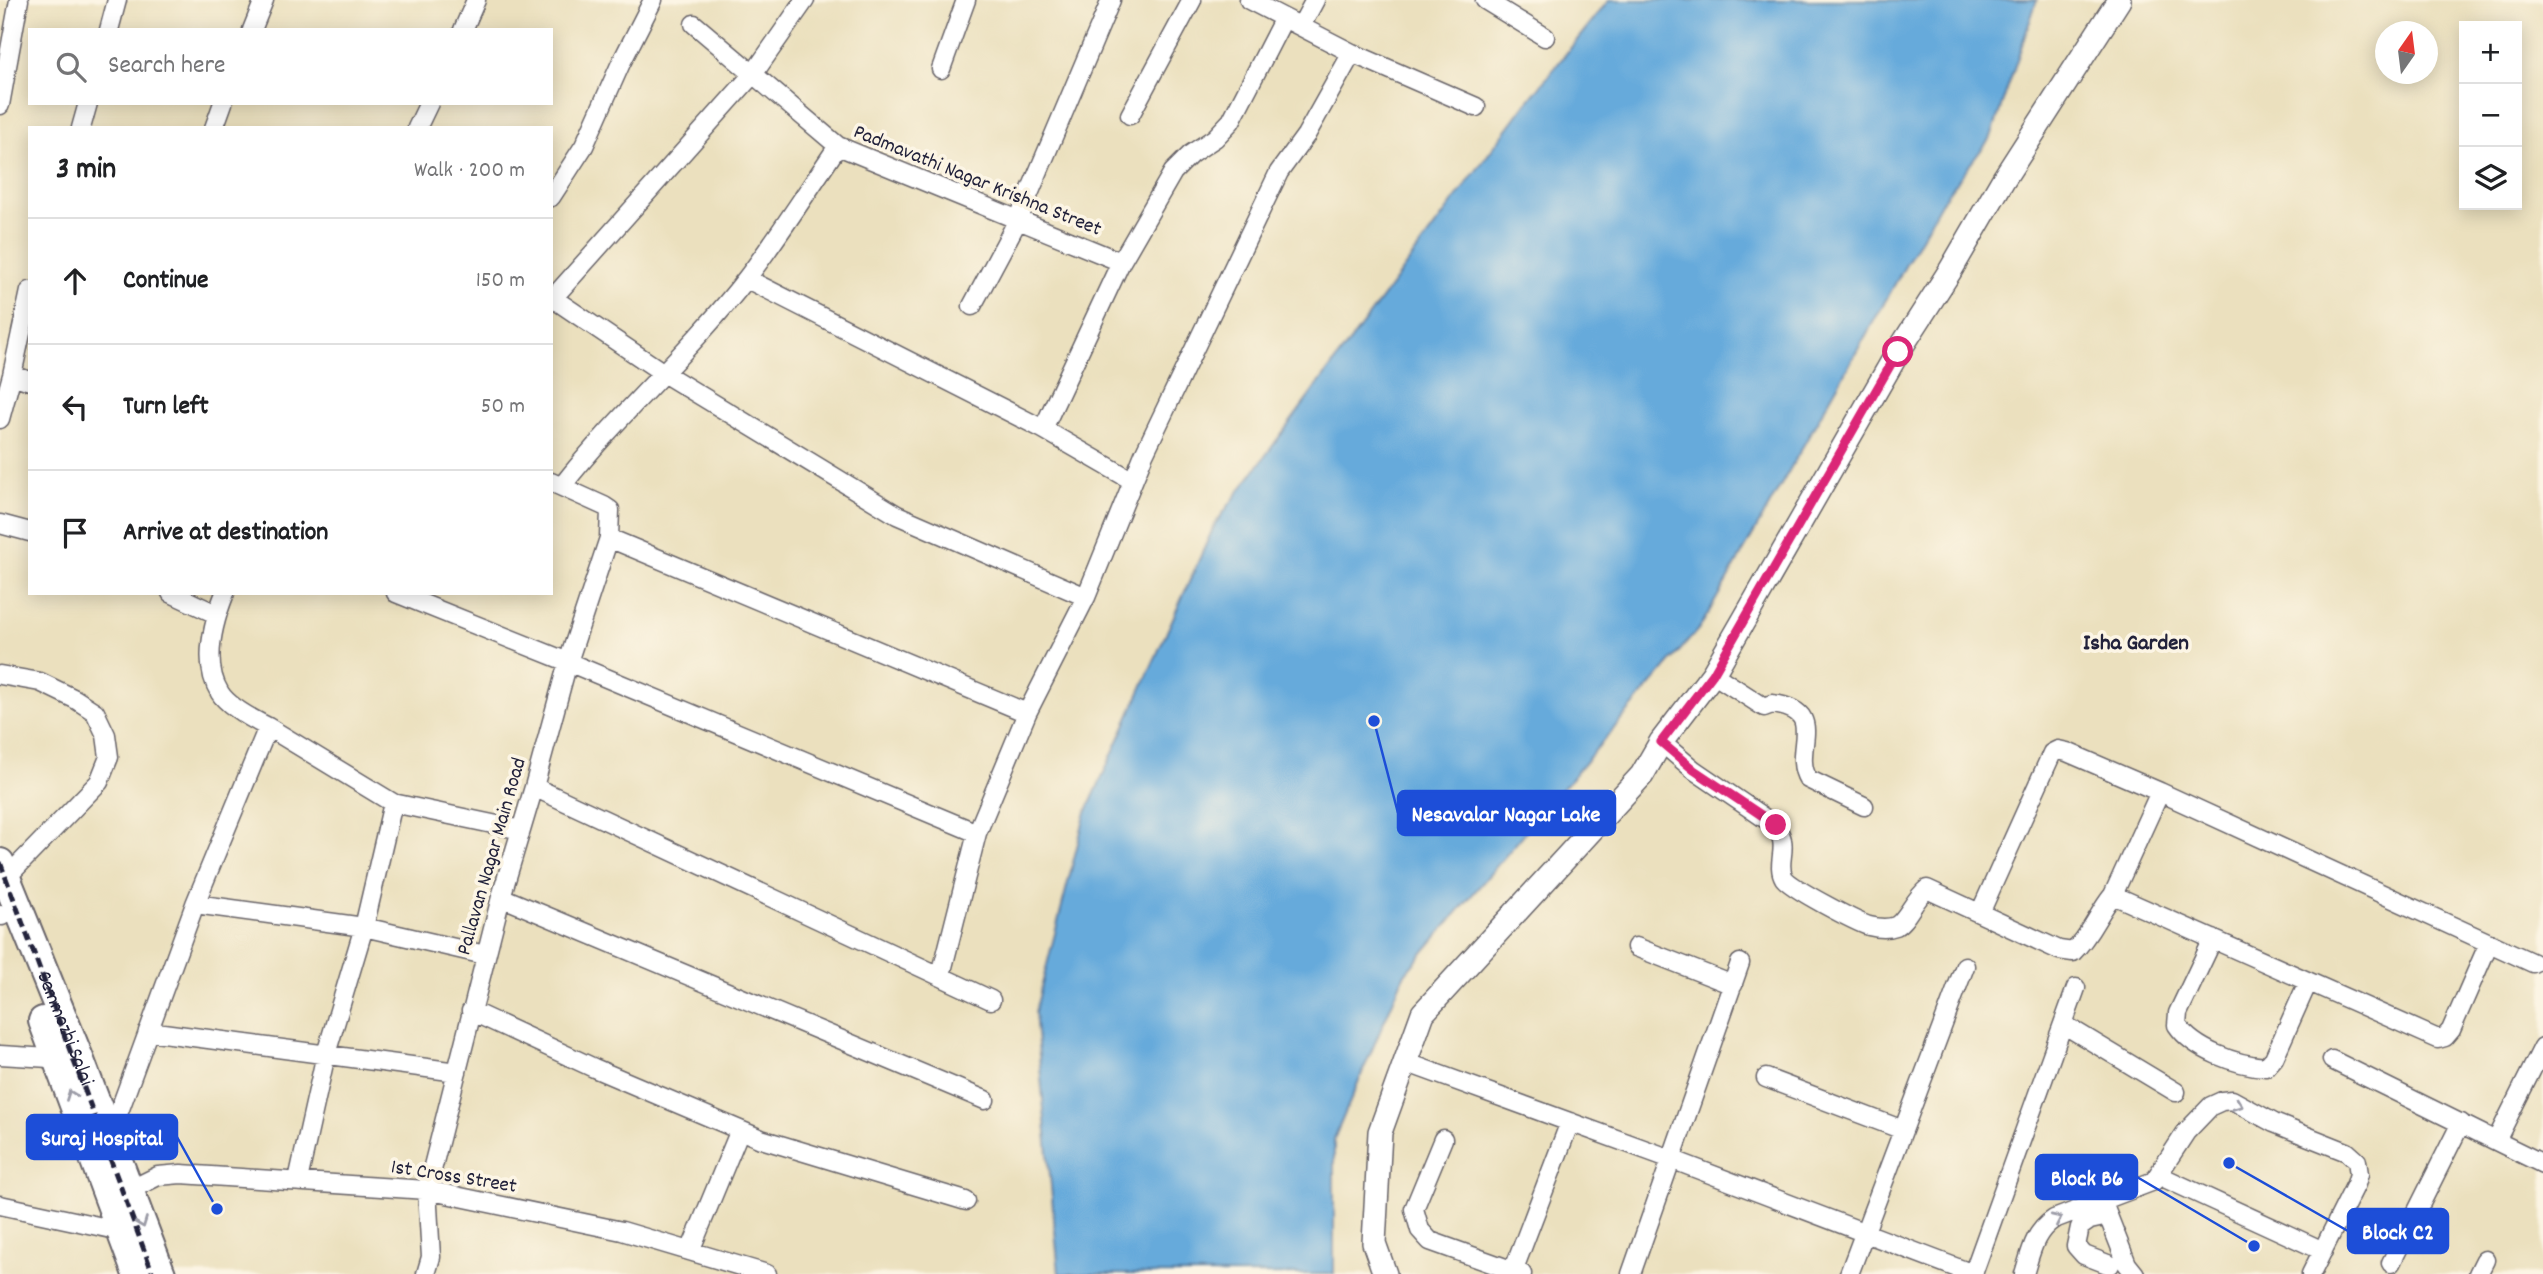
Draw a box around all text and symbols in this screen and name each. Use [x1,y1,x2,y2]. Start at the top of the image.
north arrow [2375,21,2438,84]
map controls [2459,21,2522,210]
button: + [2459,21,2522,84]
search box [28,28,553,105]
icon: search [52,48,90,86]
text: Search here [108,48,226,85]
button: − [2459,84,2522,147]
street label: Padmavathi Nagar Krishna Street [848,118,1106,245]
button: layers [2459,147,2522,210]
text: 3 min [56,150,116,193]
text: Walk · 200 m [414,155,525,188]
icon: ahead [56,262,94,300]
text: Continue [123,263,208,300]
text: 150 m [476,265,525,298]
route start [1882,336,1913,367]
icon: left [56,388,94,426]
text: Turn left [123,389,209,426]
text: 50 m [481,391,525,424]
icon: arrive [56,514,94,552]
text: Arrive at destination [123,515,328,552]
district label: Isha Garden [2083,628,2189,661]
street label: Pallavan Nagar Main Road [450,755,535,959]
callout: Nesavalar Nagar Lake [1398,791,1615,835]
text: Nesavalar Nagar Lake [1412,800,1600,833]
route end [1760,809,1791,840]
street label: Semmozhi Salai [27,967,100,1091]
one-way arrow [65,1089,79,1101]
one-way arrow [2231,1097,2243,1111]
callout: Suraj Hospital [27,1115,177,1159]
text: Suraj Hospital [41,1124,163,1157]
street label: 1st Cross Street [388,1153,519,1203]
callout: Block B6 [2036,1155,2137,1199]
text: Block B6 [2051,1164,2123,1197]
callout: Block C2 [2348,1209,2448,1253]
one-way arrow [2050,1213,2062,1227]
one-way arrow [134,1216,148,1228]
text: Block C2 [2362,1218,2434,1251]

